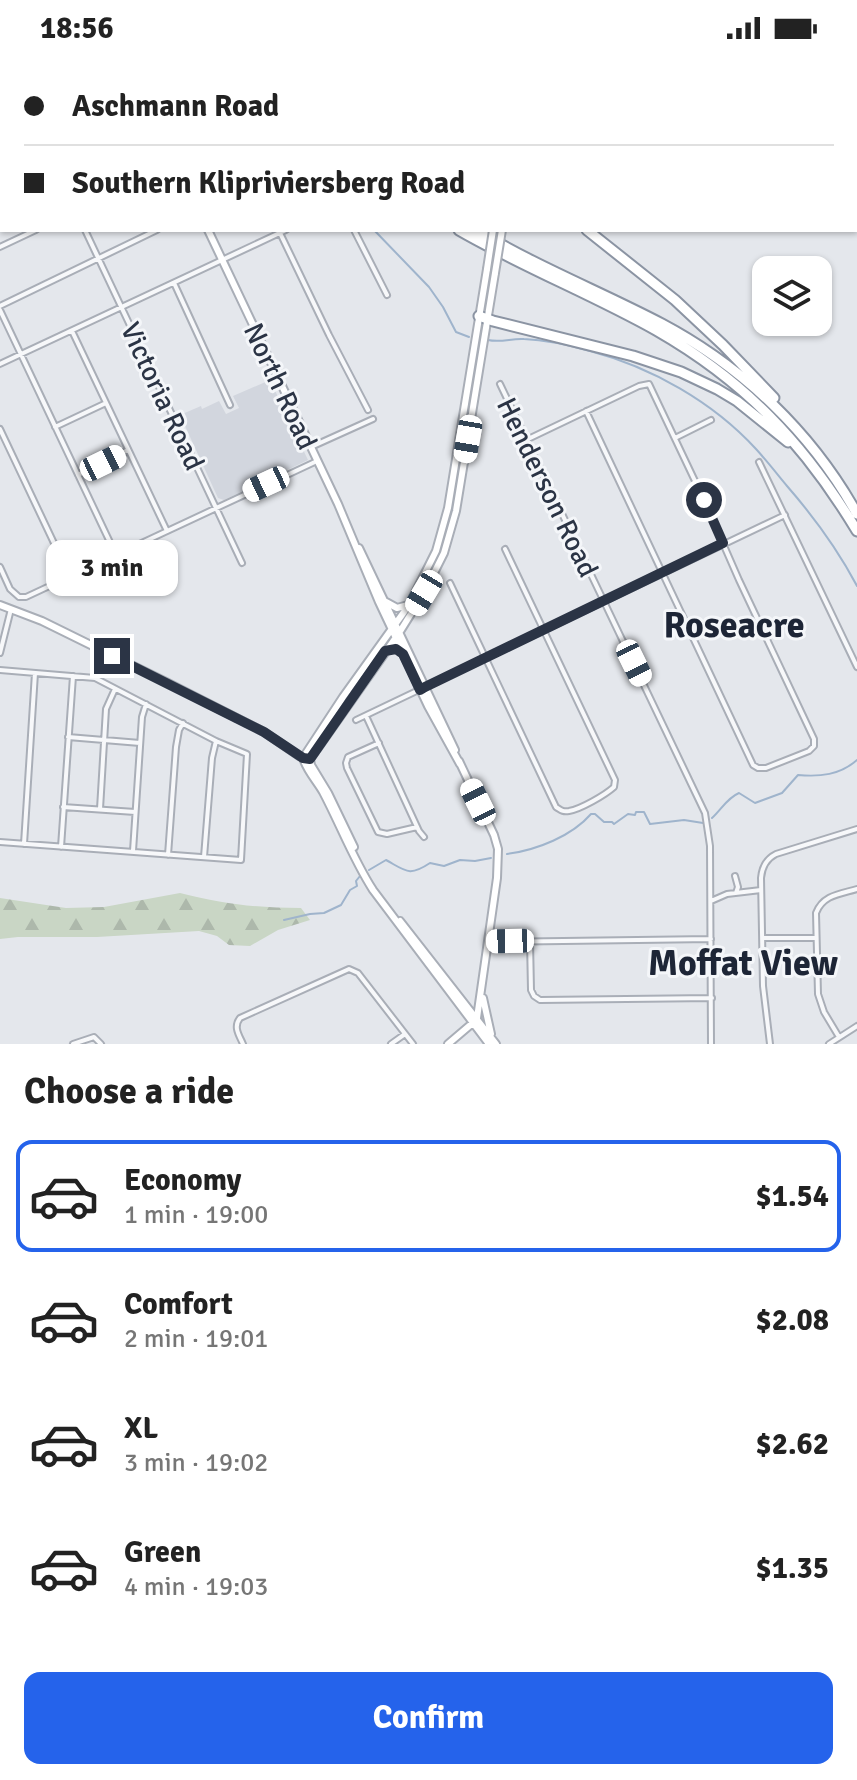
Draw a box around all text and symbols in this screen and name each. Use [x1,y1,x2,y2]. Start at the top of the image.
text: 18:56 [40,10,114,47]
text: Aschmann Road [72,88,279,125]
text: Southern Klipriviersberg Road [72,165,465,202]
map controls [752,256,832,336]
button: layers [752,256,832,336]
street label: Victoria Road [113,317,211,476]
street label: North Road [236,318,324,455]
street label: Henderson Road [489,392,605,583]
car [452,413,484,465]
car [76,442,130,484]
car [239,463,293,505]
route start [686,482,722,518]
callout: 3 min [46,540,178,596]
text: 3 min [81,552,143,584]
car [401,566,447,620]
district label: Roseacre [663,603,805,648]
car [613,636,655,690]
route end [94,638,130,674]
car [457,775,499,829]
car [486,929,534,953]
district label: Moffat View [648,941,839,986]
text: Choose a ride [24,1069,234,1114]
icon: car [28,1160,100,1232]
text: Economy [124,1162,241,1199]
text: $1.54 [756,1178,829,1215]
text: 1 min · 19:00 [124,1199,268,1231]
icon: car [28,1284,100,1356]
text: Comfort [124,1286,233,1323]
text: $2.08 [756,1302,829,1339]
text: 2 min · 19:01 [124,1323,268,1355]
icon: car [28,1408,100,1480]
text: XL [124,1410,158,1447]
text: $2.62 [756,1426,829,1463]
text: 3 min · 19:02 [124,1447,268,1479]
icon: car [28,1532,100,1604]
text: Green [124,1534,201,1571]
text: $1.35 [756,1550,829,1587]
text: 4 min · 19:03 [124,1571,268,1603]
button: Confirm [24,1672,833,1764]

